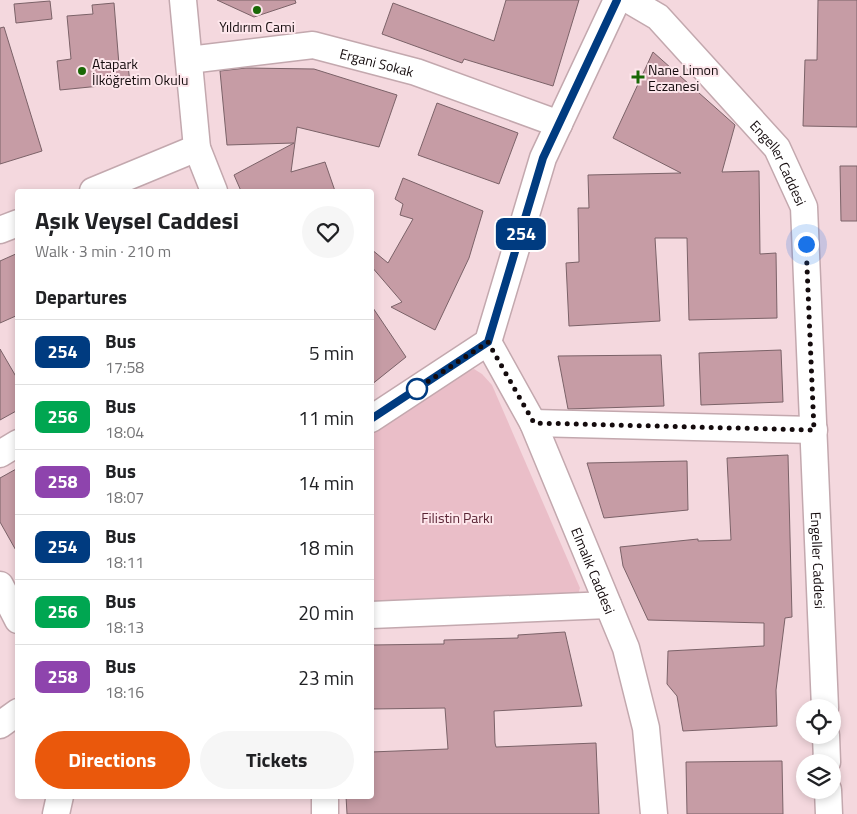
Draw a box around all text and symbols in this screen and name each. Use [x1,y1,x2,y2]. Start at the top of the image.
marker: Yıldırım Cami [251,4,263,16]
place label: Yıldırım Cami [219,16,295,37]
street label: Ergani Sokak [338,42,417,82]
place label: Atapark İlköğretim Okulu [92,53,188,90]
place label: Nane Limon Eczanesi [648,59,719,96]
marker: Atapark İlköğretim Okulu [76,65,88,77]
marker: Nane Limon Eczanesi [632,71,644,83]
street label: Engeller Caddesi [746,115,812,209]
text: Aşık Veysel Caddesi [35,202,239,238]
button: heart [302,206,354,258]
line badge: 254 [492,218,550,250]
text: 254 [506,220,536,247]
your location [794,232,819,257]
text: Walk · 3 min · 210 m [35,239,171,263]
text: Departures [35,282,127,311]
text: Bus [105,326,136,355]
text: 254 [47,338,78,365]
text: 5 min [309,338,354,367]
text: 17:58 [105,355,144,379]
unlabelled marker [406,378,428,400]
text: Bus [105,391,136,420]
text: 256 [47,403,78,430]
text: 11 min [298,403,354,432]
text: 18:04 [105,420,144,444]
text: Bus [105,456,136,485]
text: 258 [47,468,78,495]
text: 14 min [298,468,354,497]
text: 18:07 [105,485,144,509]
park label: Filistin Parkı [421,507,493,528]
street label: Engeller Caddesi [806,511,831,609]
text: Bus [105,521,136,550]
street label: Elmalık Caddesi [567,524,621,617]
text: 254 [47,533,78,560]
text: 18 min [298,533,354,562]
text: 18:11 [105,550,144,574]
text: Bus [105,586,136,615]
text: 256 [47,598,78,625]
text: 20 min [298,598,354,627]
text: 18:13 [105,615,144,639]
text: Bus [105,651,136,680]
text: 258 [47,663,78,690]
text: 23 min [298,663,354,692]
text: 18:16 [105,680,144,704]
map controls [796,699,841,799]
button: locate [796,699,841,744]
button: Directions [35,731,190,789]
button: Tickets [200,731,354,789]
button: layers [796,754,841,799]

